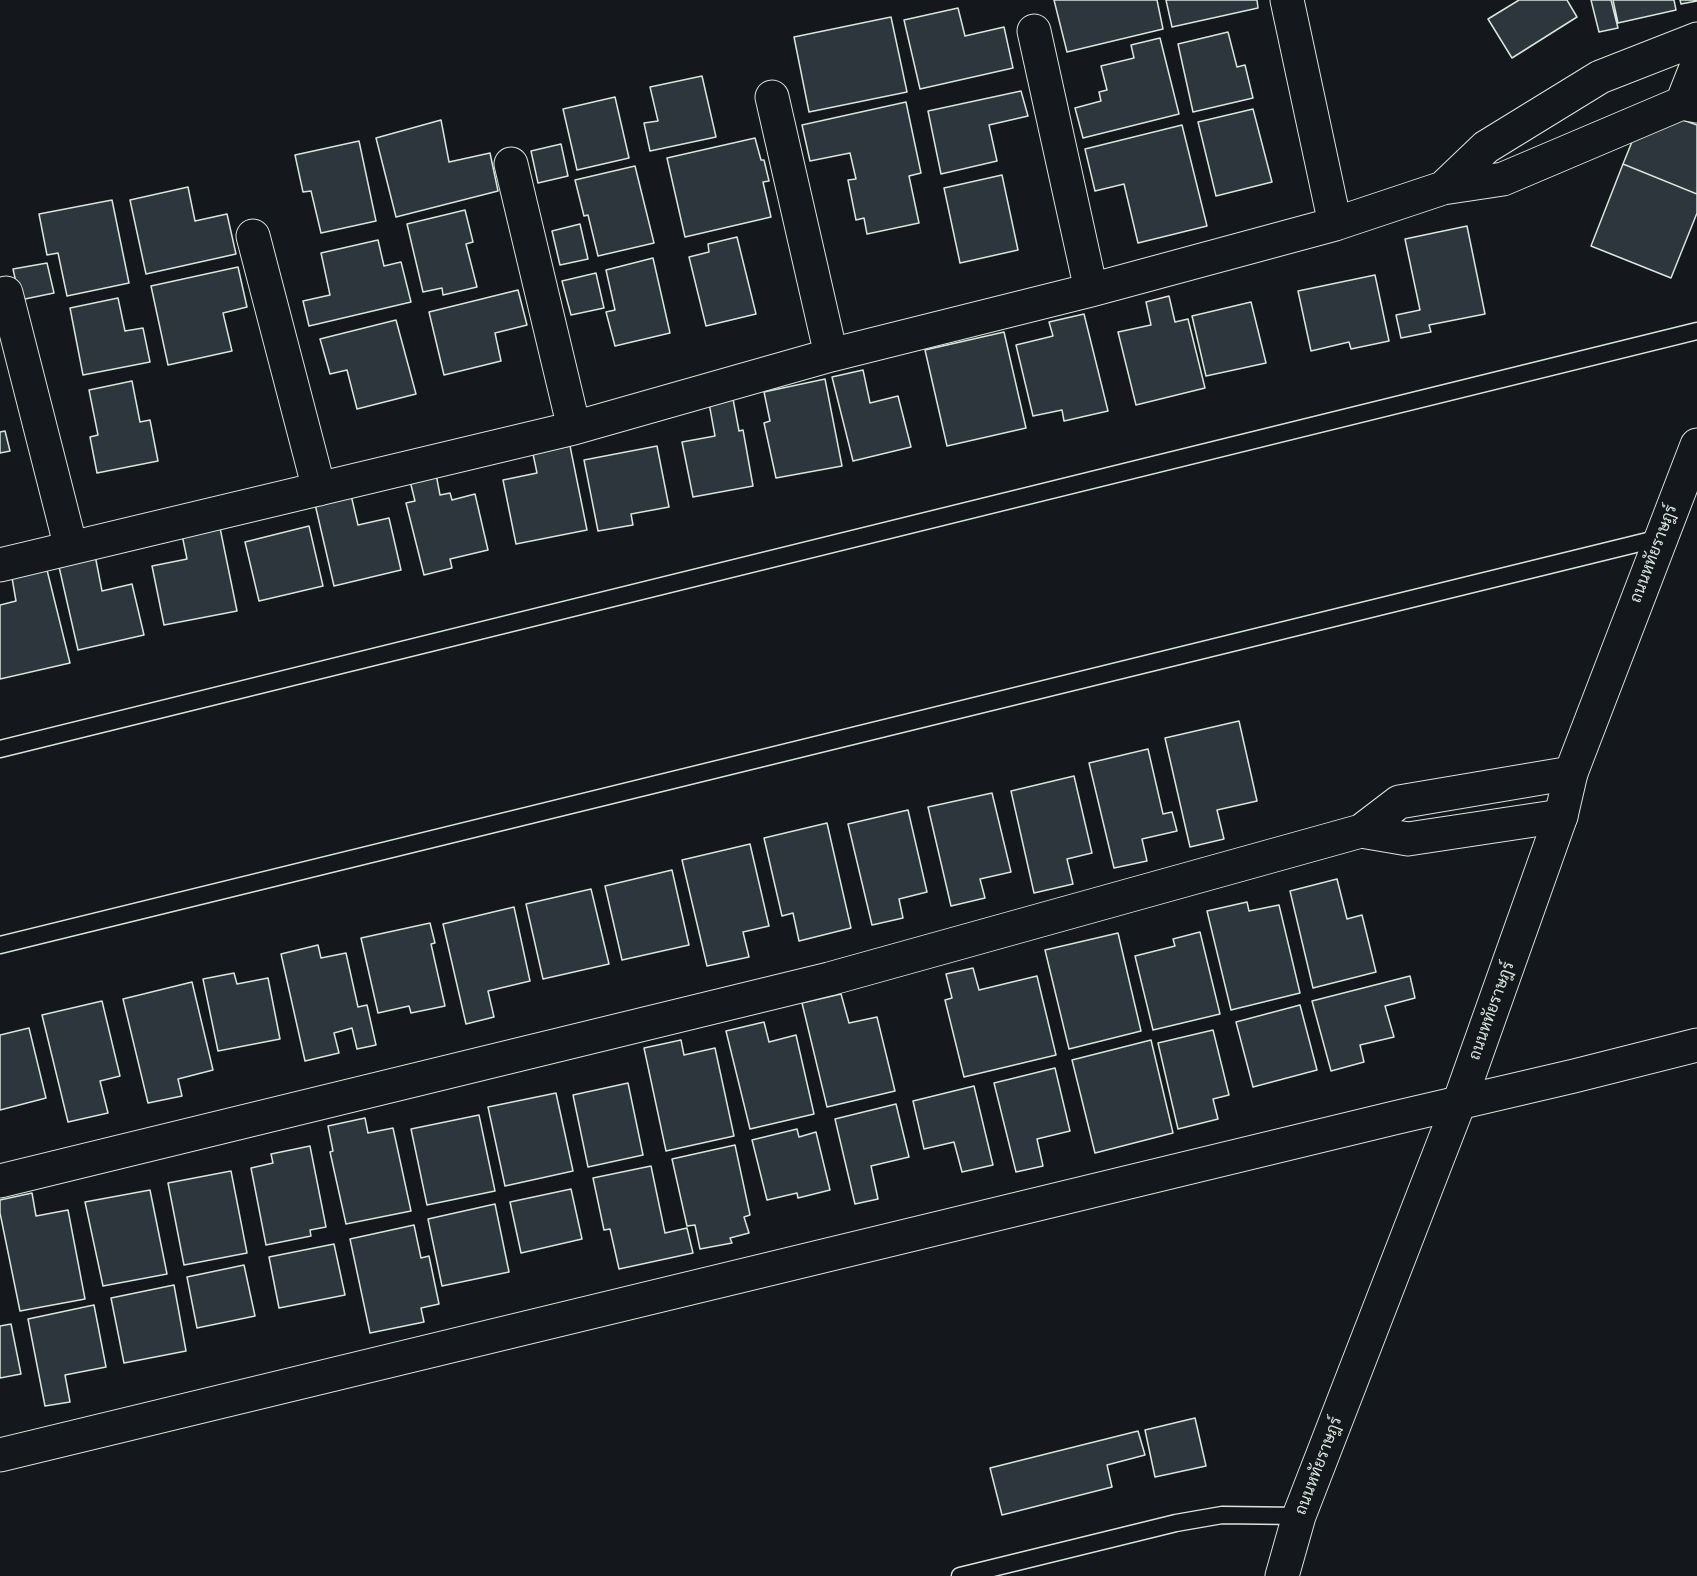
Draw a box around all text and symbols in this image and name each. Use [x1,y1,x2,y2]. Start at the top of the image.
street label: ถนนหทัยราษฎร์ [1627,502,1681,606]
street label: ถนนหทัยราษฎร์ [1465,959,1519,1063]
street label: ถนนหทัยราษฎร์ [1292,1414,1346,1518]

